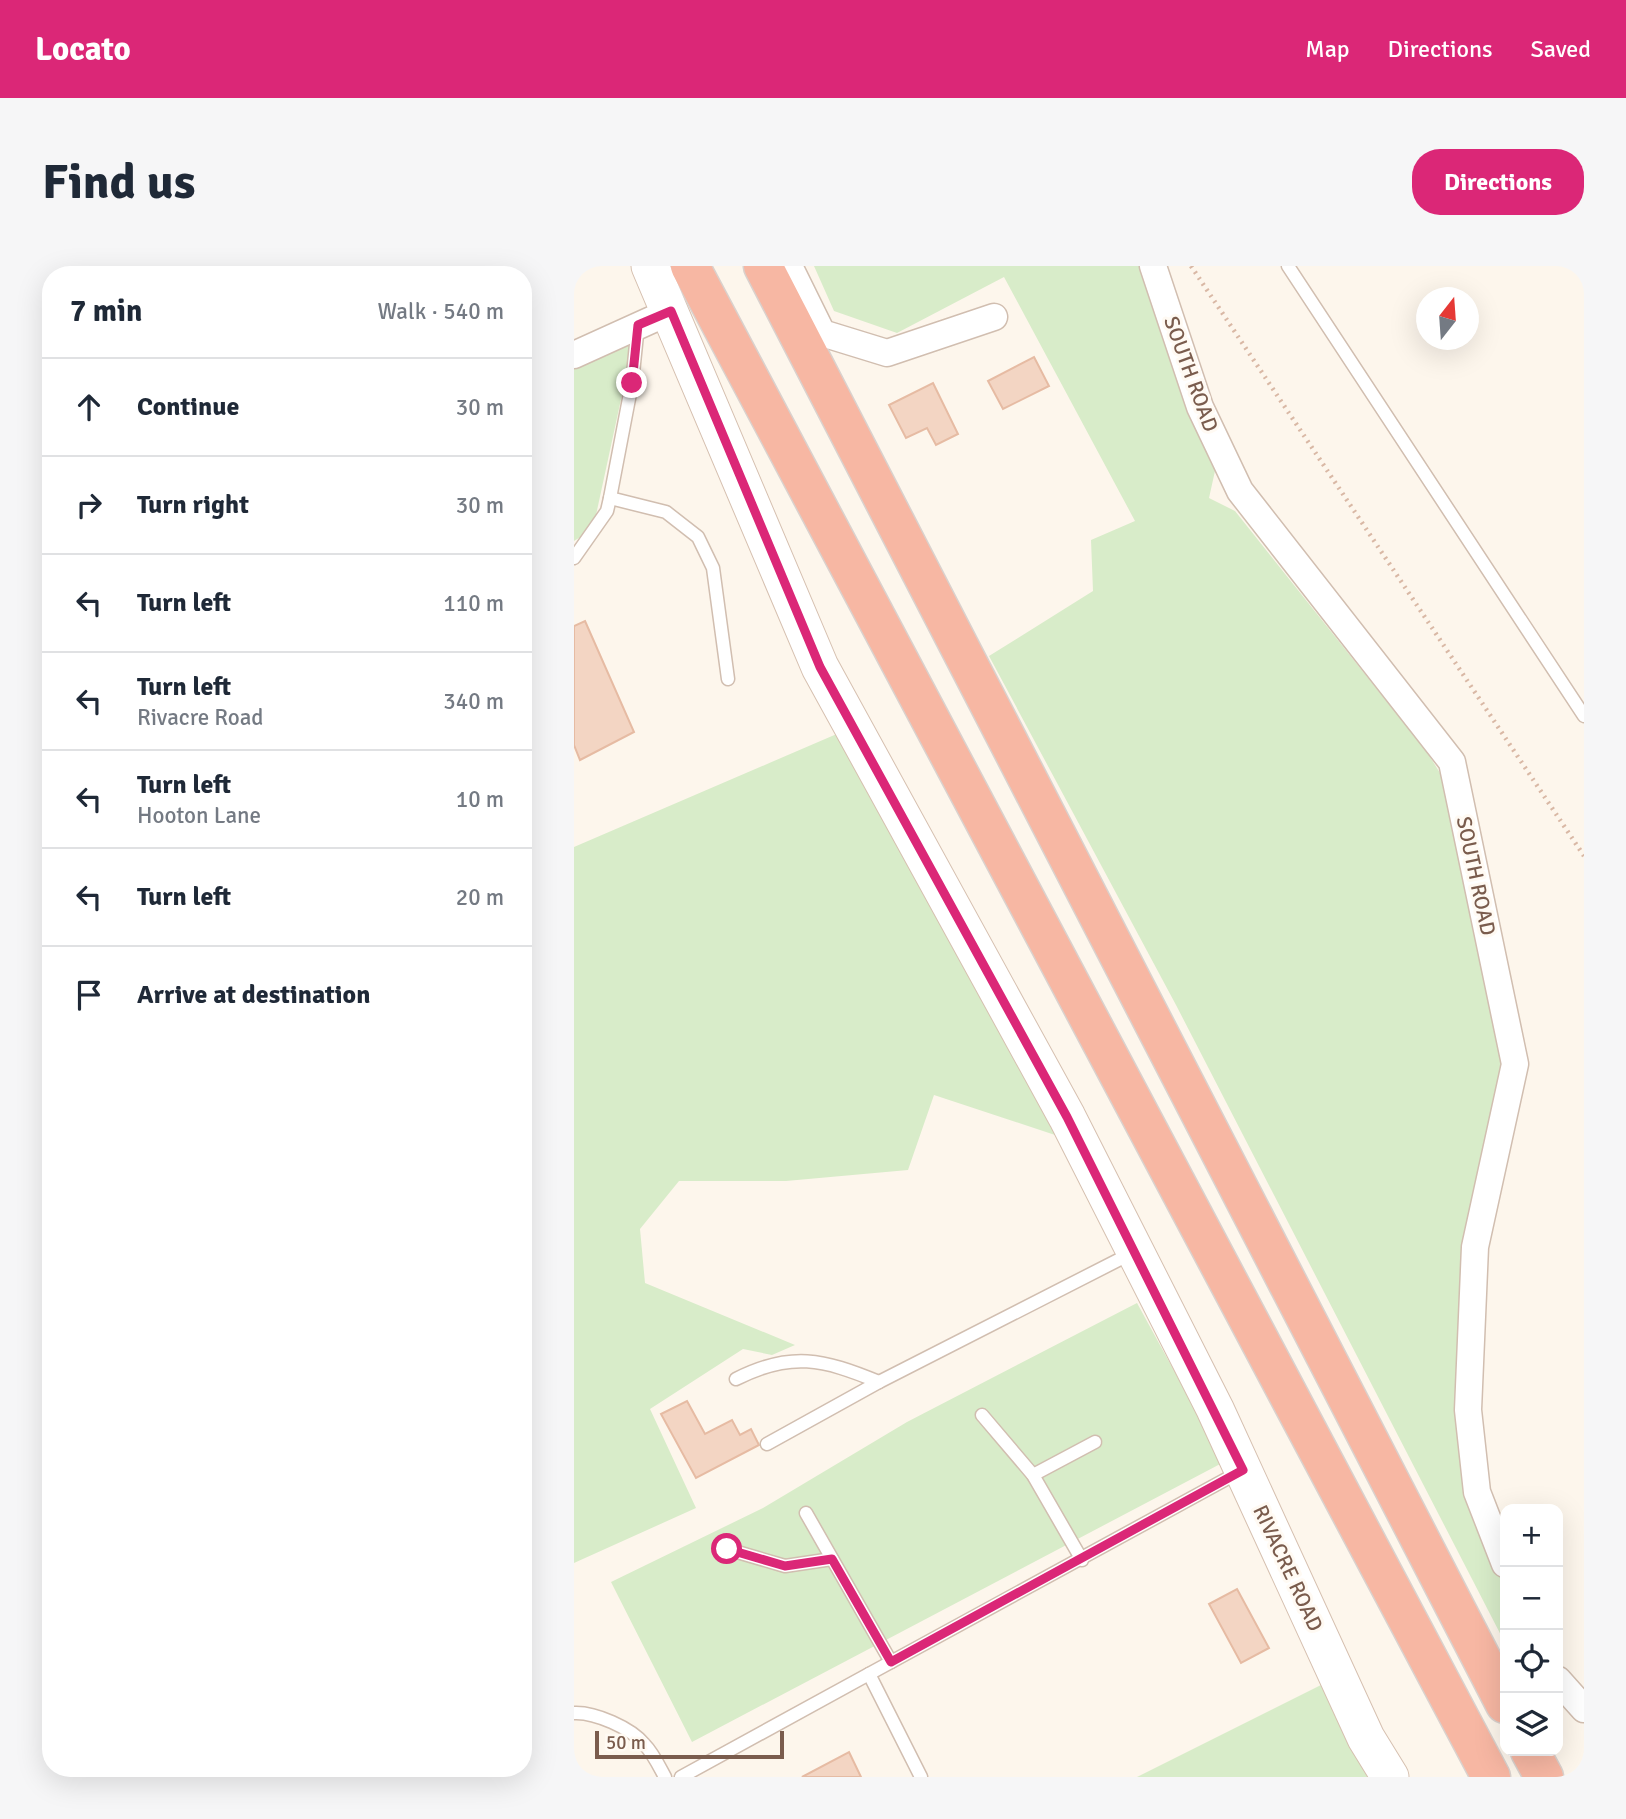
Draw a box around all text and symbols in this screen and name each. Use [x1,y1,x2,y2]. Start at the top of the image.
text: Locato [35,29,131,70]
text: Map [1305,34,1350,64]
text: Directions [1388,34,1493,64]
text: Saved [1531,34,1591,64]
button: Directions [1412,149,1584,215]
text: Find us [42,152,195,212]
north arrow [1416,287,1479,350]
text: 7 min [70,293,142,330]
text: Walk · 540 m [378,297,504,326]
street label: SOUTH ROAD [1158,313,1224,435]
route end [616,367,647,398]
icon: ahead [70,388,108,426]
text: Continue [137,391,239,423]
text: 30 m [456,393,504,422]
icon: right [70,486,108,524]
text: Turn right [137,489,249,521]
text: 30 m [456,491,504,520]
icon: left [70,584,108,622]
text: Turn left [137,587,231,619]
text: 110 m [443,589,504,618]
text: Turn left [137,671,231,703]
icon: left [70,682,108,720]
text: 340 m [443,687,504,716]
text: Rivacre Road [137,703,264,732]
text: Turn left [137,769,231,801]
icon: left [70,780,108,818]
text: 10 m [456,785,504,814]
text: Hooton Lane [137,801,261,830]
street label: SOUTH ROAD [1451,814,1501,938]
icon: left [70,878,108,916]
text: Turn left [137,881,231,913]
text: 20 m [456,883,504,912]
icon: arrive [70,976,108,1014]
text: Arrive at destination [137,979,370,1011]
street label: RIVACRE ROAD [1247,1501,1329,1635]
map controls [1500,1504,1563,1756]
button: + [1500,1504,1563,1567]
route start [711,1533,742,1564]
button: − [1500,1567,1563,1630]
button: locate [1500,1630,1563,1693]
button: layers [1500,1693,1563,1756]
scale bar [595,1728,784,1760]
text: 50 m [606,1731,646,1755]

